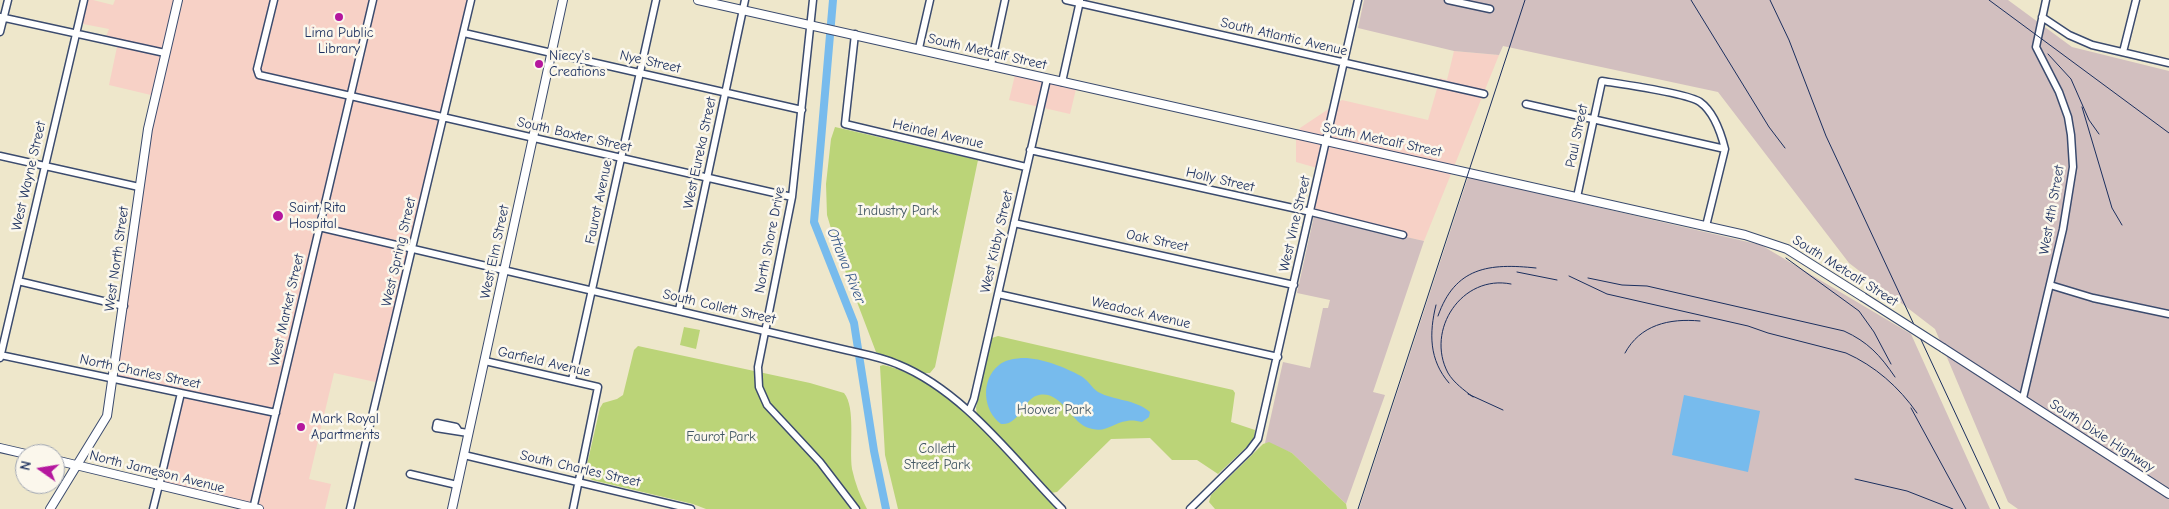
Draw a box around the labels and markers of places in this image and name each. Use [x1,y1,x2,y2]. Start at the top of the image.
marker: Lima Public Library [333,11,345,23]
place label: Lima Public Library [304,25,374,58]
place label: Niecy's Creations [549,48,605,80]
marker: Niecy's Creations [533,58,545,70]
place label: Saint Rita Hospital [289,200,346,232]
marker: Saint Rita Hospital [271,209,285,223]
place label: Mark Royal Apartments [311,411,380,444]
marker: Mark Royal Apartments [295,421,307,433]

